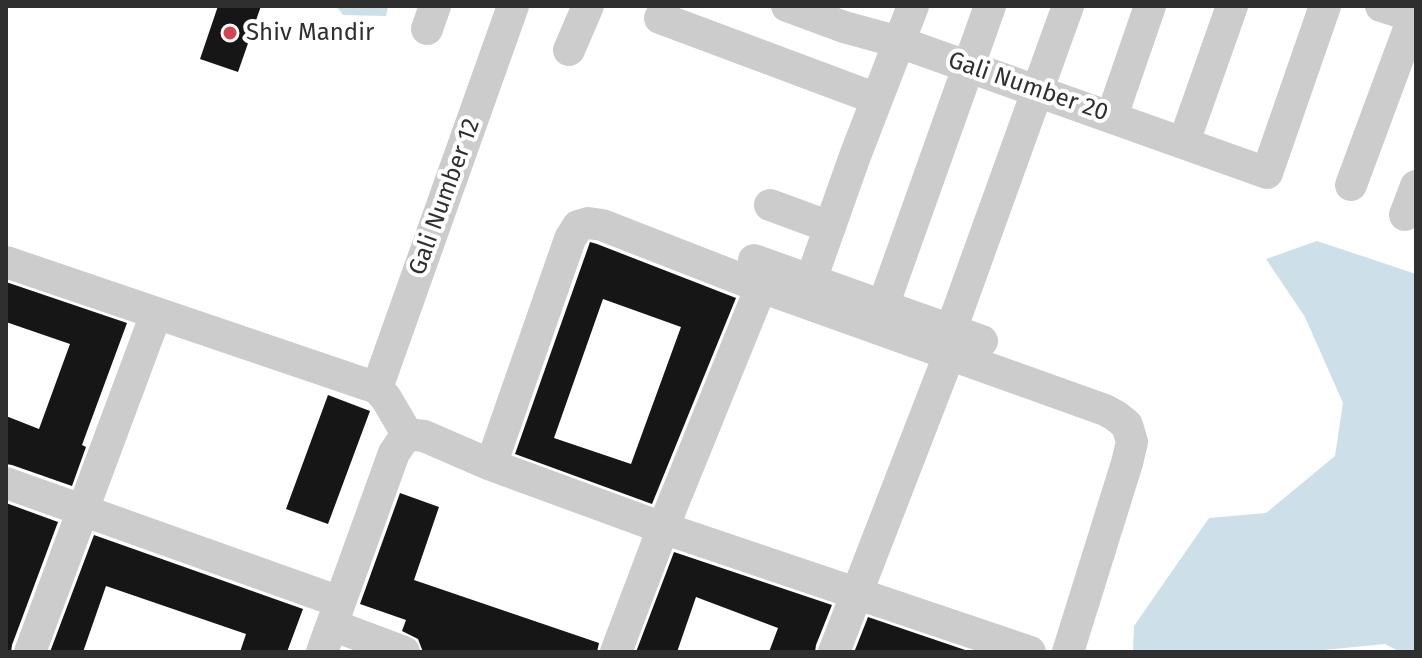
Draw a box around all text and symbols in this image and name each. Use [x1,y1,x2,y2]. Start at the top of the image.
place label: Shiv Mandir [246,19,374,47]
marker: Shiv Mandir [221,24,239,42]
street label: Gali Number 20 [944,46,1112,128]
street label: Gali Number 12 [403,115,487,279]

